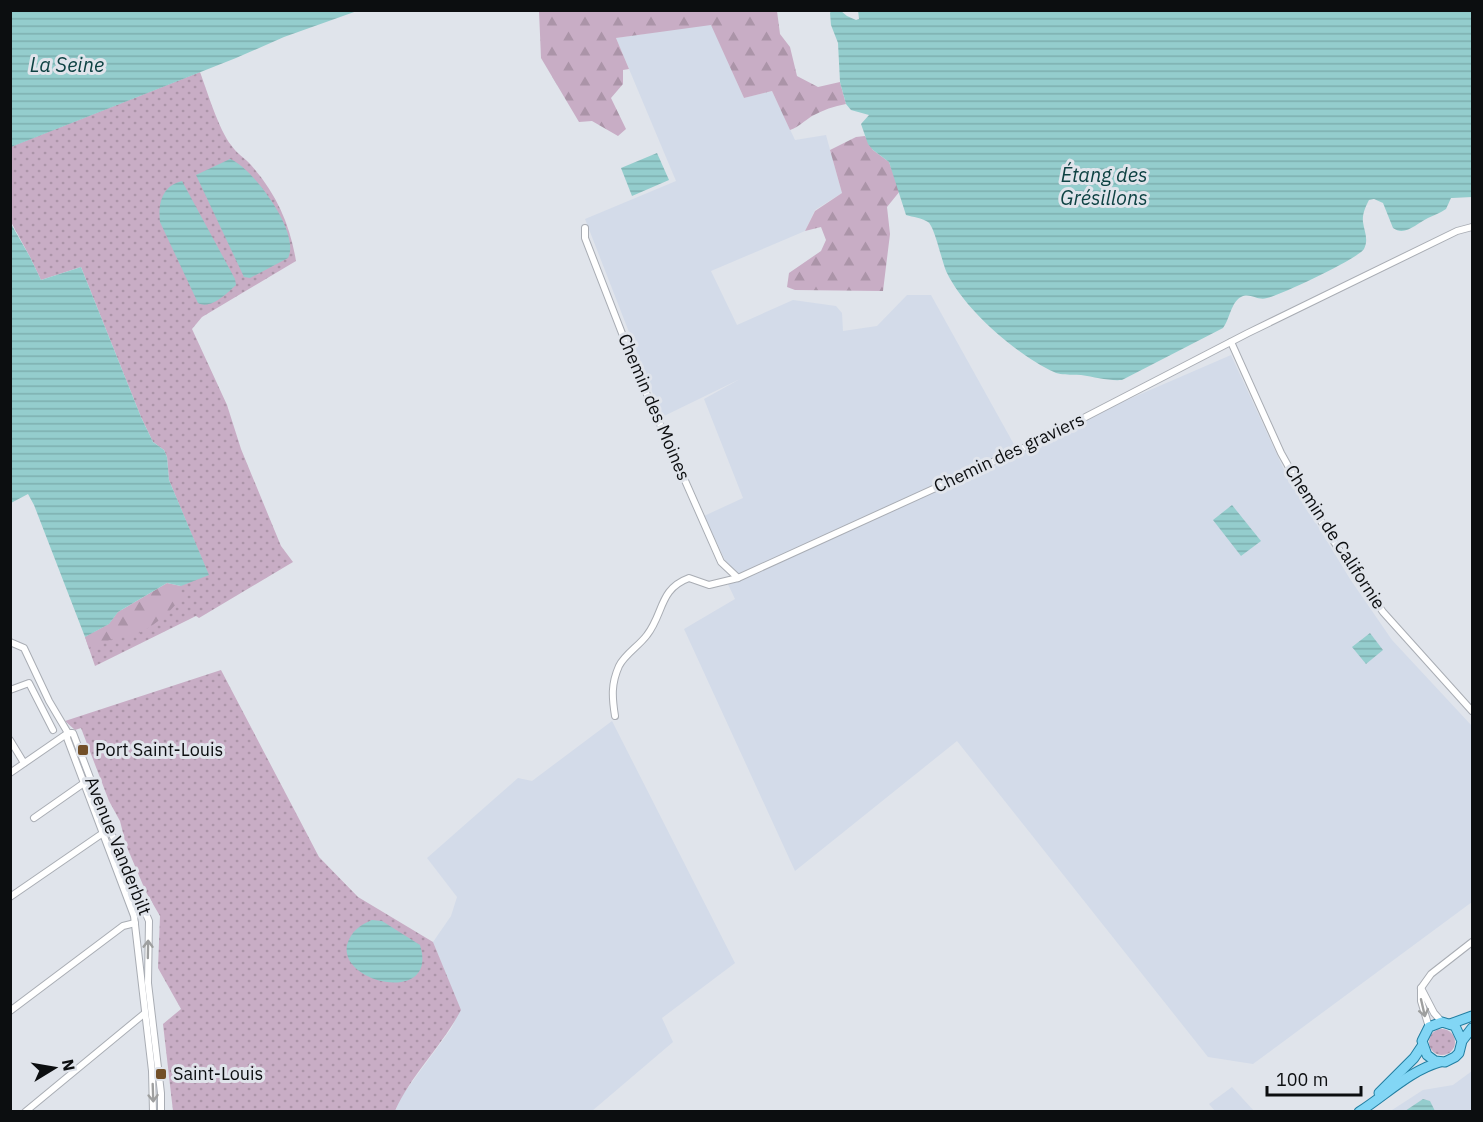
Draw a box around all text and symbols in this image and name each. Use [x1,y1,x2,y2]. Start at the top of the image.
water label: La Seine [30,51,104,78]
water label: Étang des Grésillons [1060,161,1148,211]
street label: Chemin des Moines [613,330,696,484]
street label: Chemin des graviers [930,408,1088,498]
street label: Chemin de Californie [1280,460,1391,613]
place label: Port Saint-Louis [95,738,223,761]
marker: Port Saint-Louis [76,743,90,757]
street label: Avenue Vanderbilt [80,773,157,919]
one-way arrow [143,939,154,959]
one-way arrow [1418,999,1430,1018]
north arrow [24,1038,84,1098]
text: N [58,1058,80,1073]
scale bar [1267,1059,1362,1097]
place label: Saint-Louis [173,1062,263,1085]
marker: Saint-Louis [154,1067,168,1081]
text: 100 m [1276,1068,1328,1091]
one-way arrow [147,1083,158,1103]

